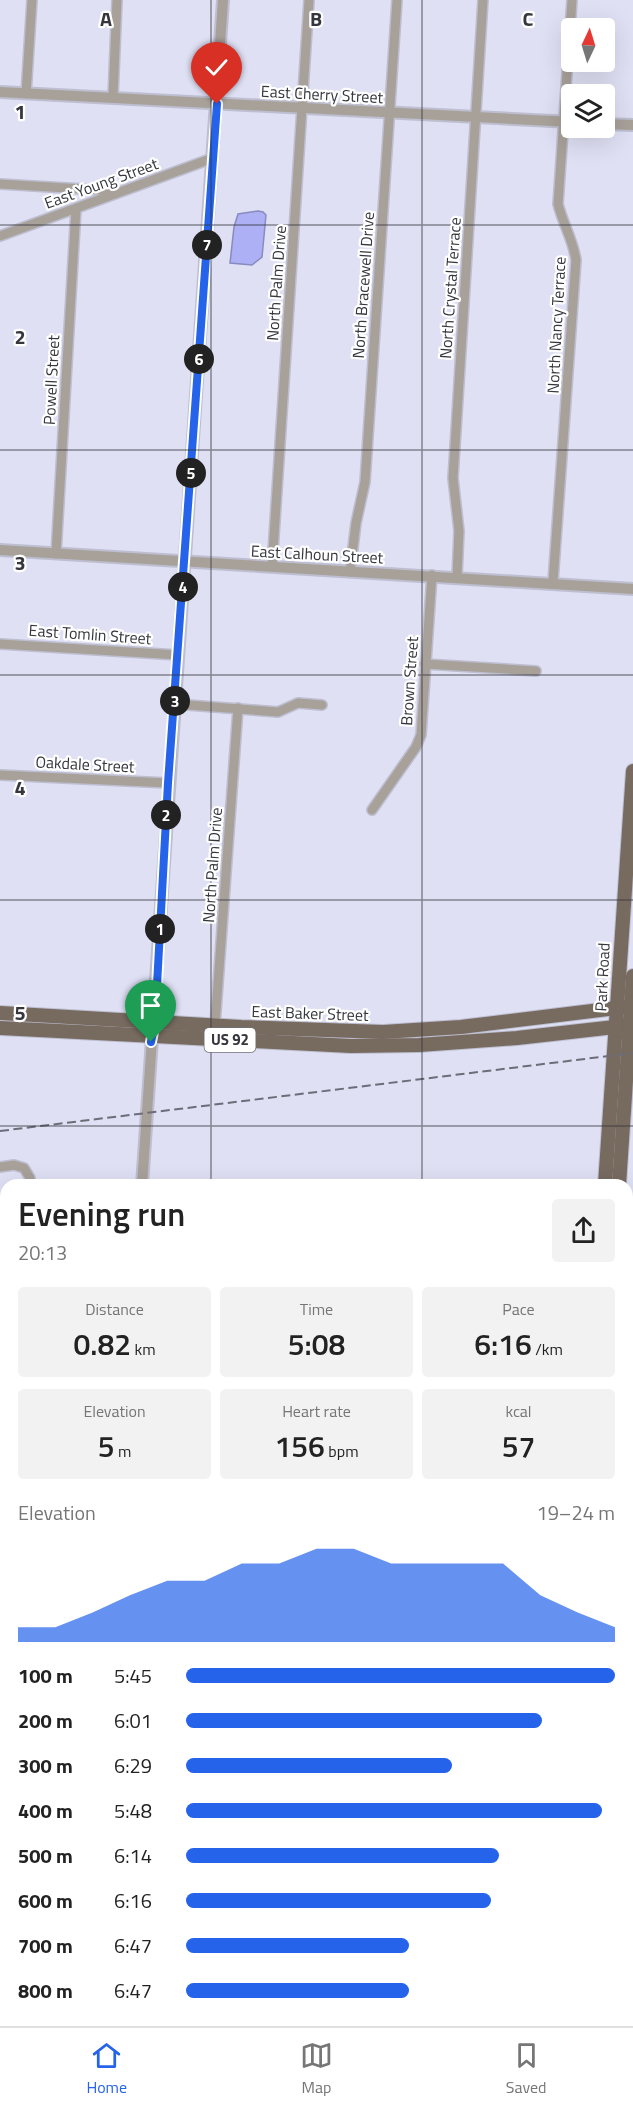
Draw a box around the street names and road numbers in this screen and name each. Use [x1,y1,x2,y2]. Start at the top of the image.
street label: East Cherry Street [260,79,384,109]
street label: East Young Street [41,151,162,215]
street label: North Bracewell Drive [346,211,380,359]
street label: North Crystal Terrace [433,217,467,359]
street label: North Palm Drive [260,225,292,341]
street label: North Nancy Terrace [540,256,572,394]
street label: Powell Street [37,334,65,426]
street label: East Calhoun Street [250,539,384,569]
street label: East Tomlin Street [28,618,152,650]
street label: Brown Street [394,635,424,726]
street label: Oakdale Street [35,749,135,779]
street label: North Palm Drive [196,807,228,923]
street label: Park Road [588,942,616,1012]
street label: East Baker Street [251,999,369,1027]
road number: US 92 [204,1028,256,1052]

